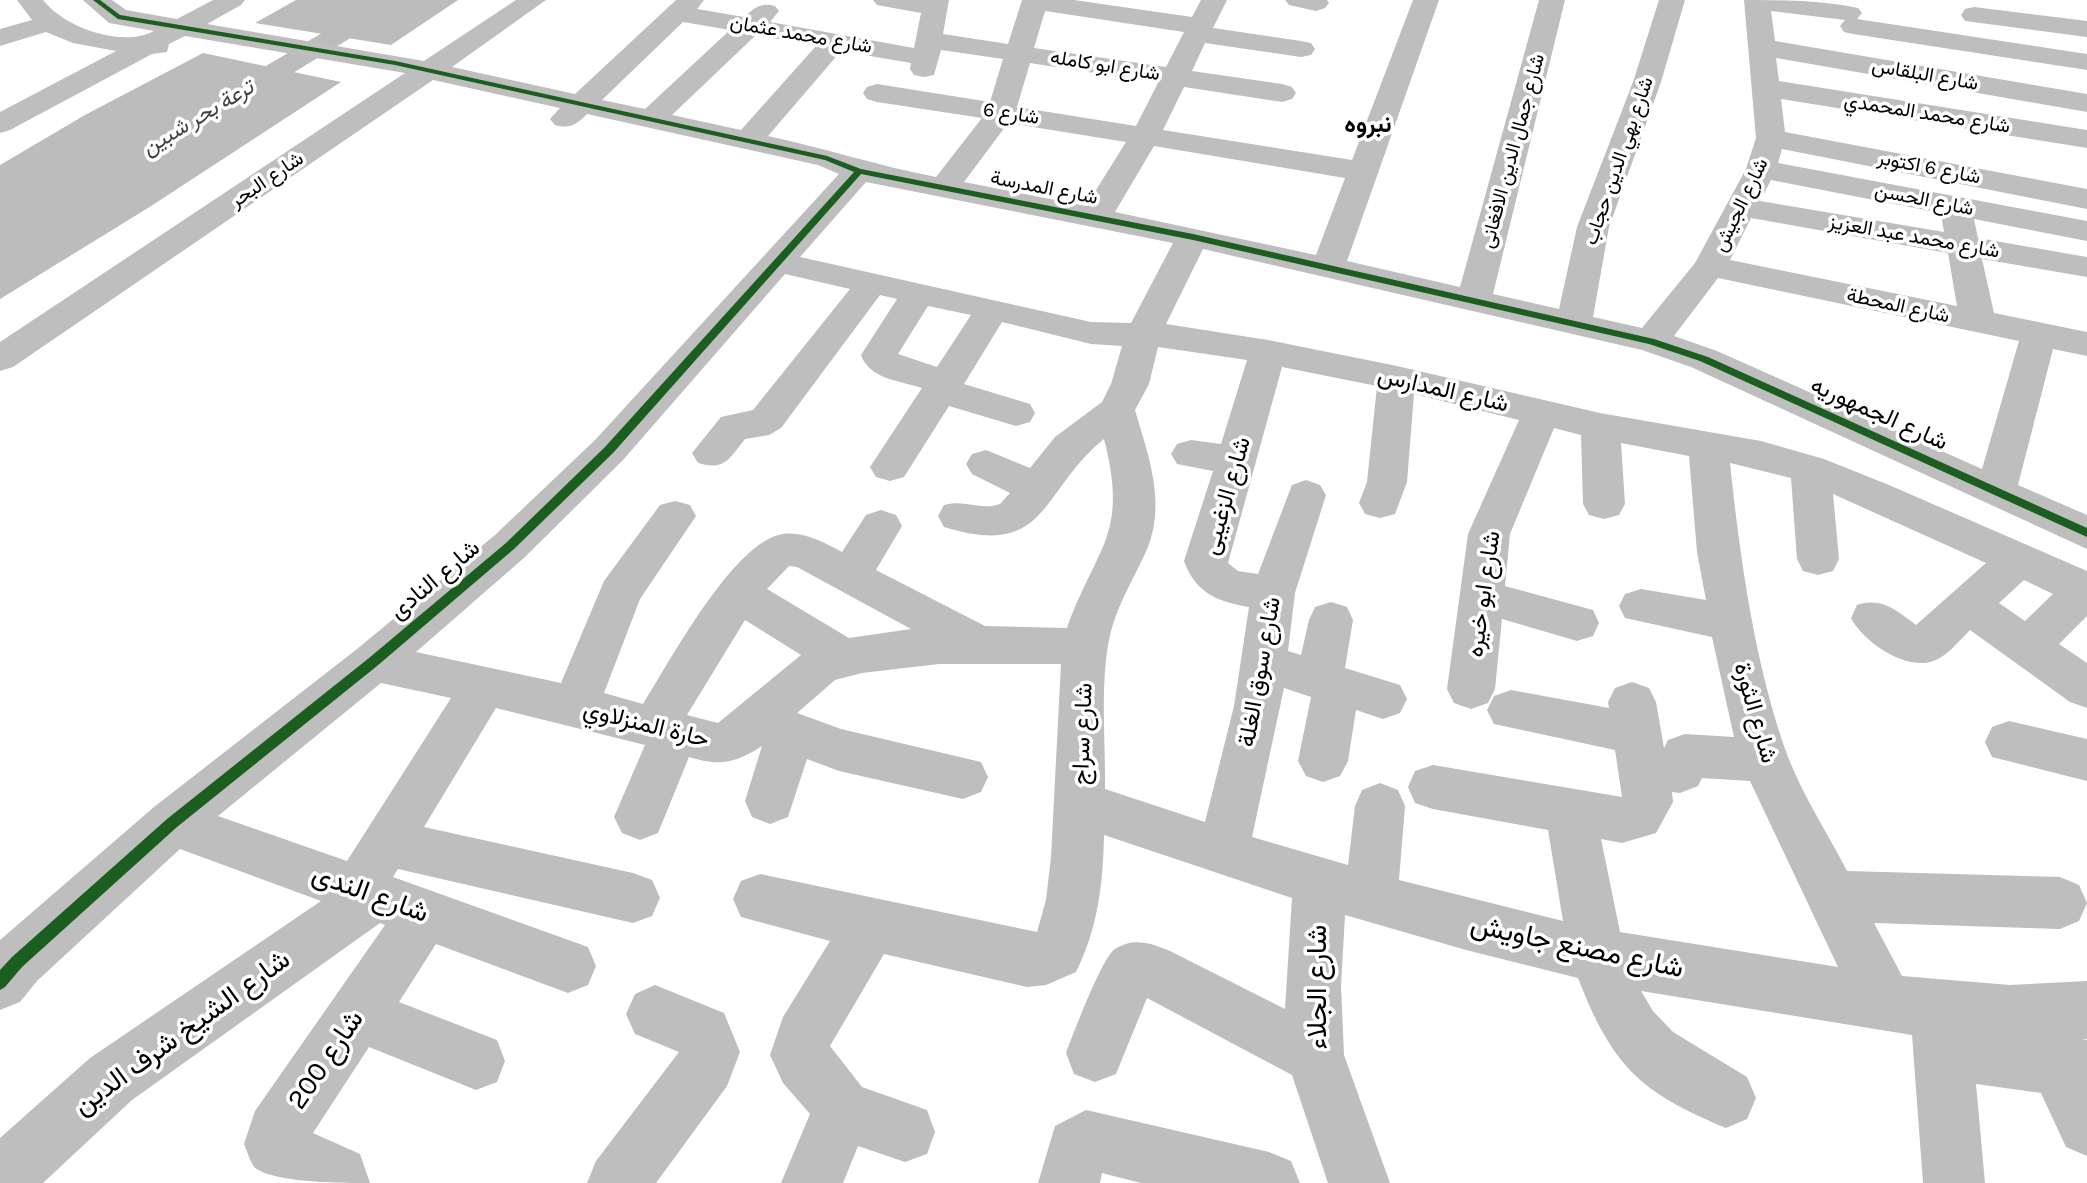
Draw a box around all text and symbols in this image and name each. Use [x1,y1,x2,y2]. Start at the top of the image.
street label: شارع محمد عثمان [728,11,874,59]
street label: شارع ابو كامله [1048,45,1162,87]
street label: شارع جمال الدين الافغانى [1475,51,1551,251]
street label: شارع البلقاس [1870,54,1980,96]
water label: ترعة بحر شبين [137,74,259,162]
street label: شارع بهي الدين حجاب [1579,74,1659,248]
street label: شارع محمد المحمدي [1842,89,2012,139]
street label: شارع 6 [981,98,1041,130]
district label: نبروه [1344,111,1392,139]
street label: شارع 6 اكتوبر [1875,146,1983,190]
street label: شارع البحر [226,147,308,213]
street label: شارع الجيش [1708,154,1774,256]
street label: شارع المدرسة [988,166,1100,210]
street label: شارع الحسن [1872,179,1976,221]
street label: شارع محمد عبد العزيز [1827,210,2001,264]
street label: شارع المحطة [1844,283,1952,329]
street label: شارع المدارس [1375,361,1511,419]
street label: شارع الجمهوريه [1806,371,1952,457]
street label: شارع الزغيبى [1196,434,1258,558]
street label: شارع ابو خيره [1461,529,1507,659]
street label: شارع النادى [384,534,486,626]
street label: شارع سوق الغلة [1233,595,1287,749]
street label: شارع الثورة [1727,659,1783,767]
street label: شارع سراج [1067,682,1099,786]
street label: حارة المنزلاوي [580,695,712,755]
street label: شارع الندى [307,857,433,931]
street label: شارع مصنع جاويش [1467,908,1687,986]
street label: شارع الجلاء [1301,925,1335,1049]
street label: شارع الشيخ شرف الدين [67,943,297,1123]
street label: شارع 200 [281,1004,371,1116]

